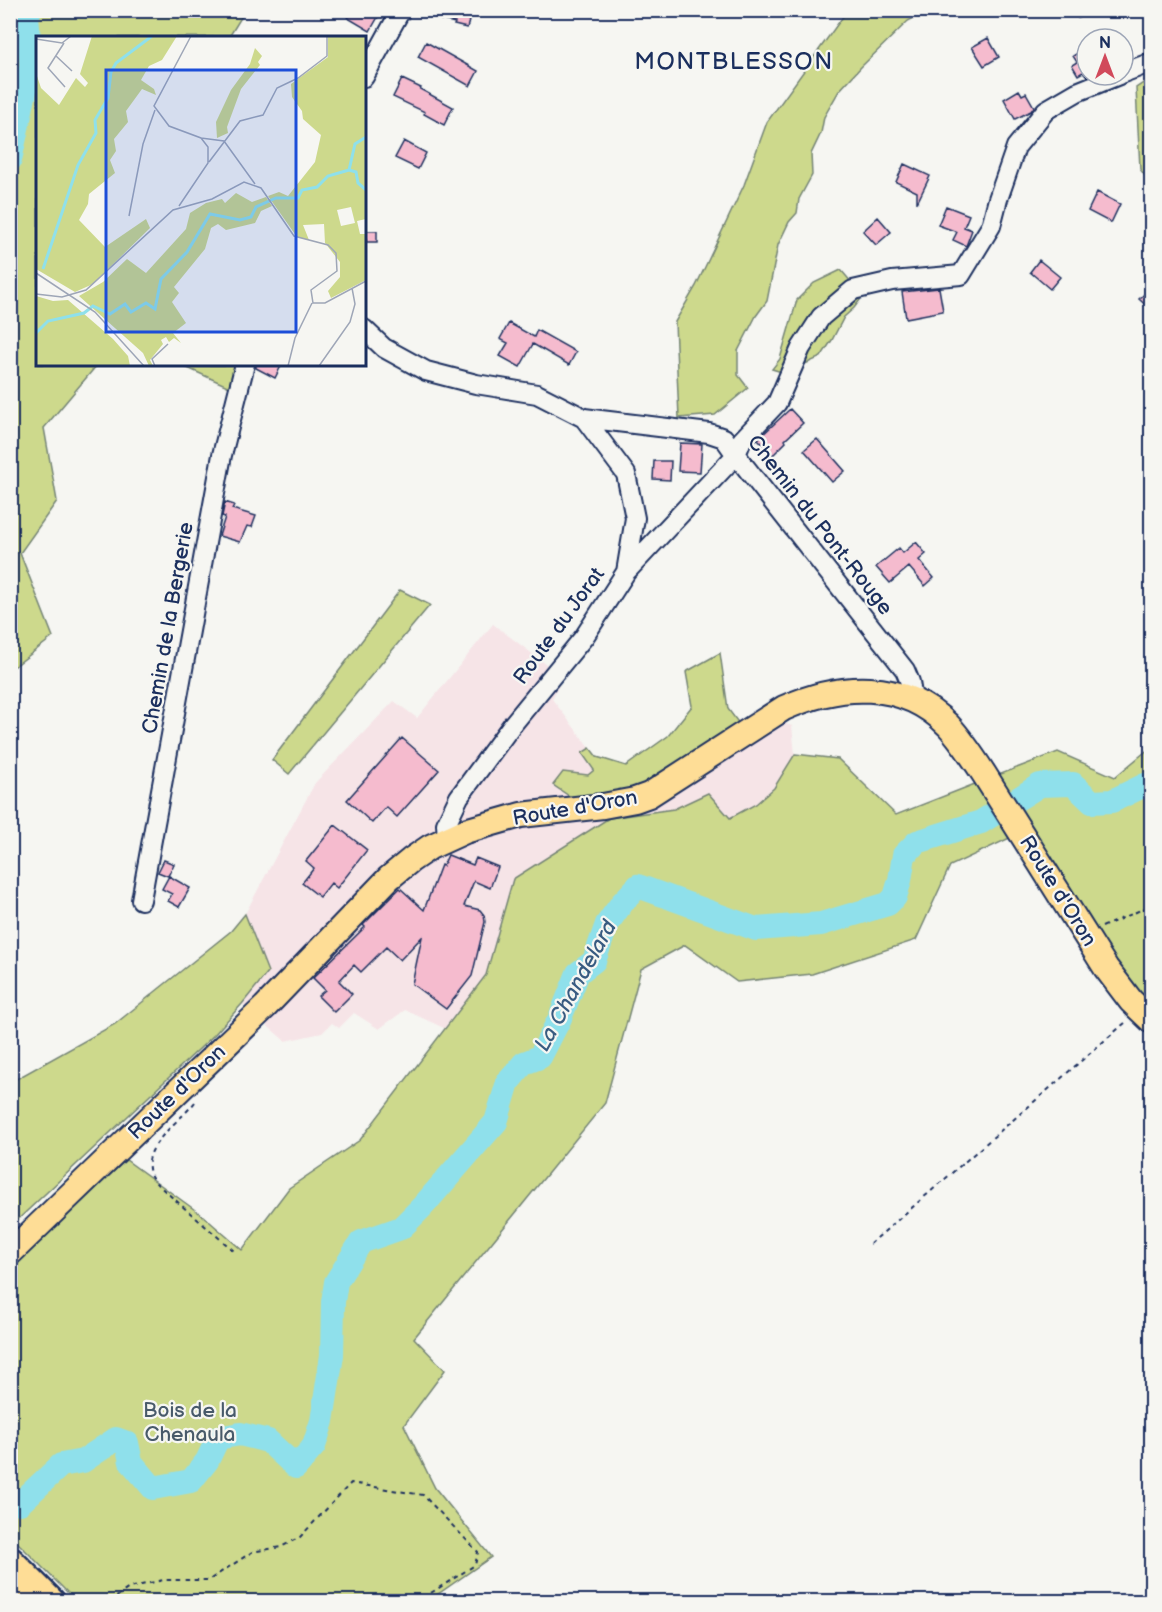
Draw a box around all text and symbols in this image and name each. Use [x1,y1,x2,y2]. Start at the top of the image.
north arrow [1075,27,1135,87]
text: N [1099,34,1111,53]
inset map [36,36,366,366]
district label: MONTBLESSON [634,47,834,76]
street label: Chemin du Pont-Rouge [742,430,898,620]
street label: Chemin de la Bergerie [137,520,199,736]
street label: Route du Jorat [508,562,610,689]
street label: Route d'Oron [511,785,639,831]
street label: Route d'Oron [1014,831,1102,951]
water label: La Chandelard [529,915,623,1056]
street label: Route d'Oron [123,1039,231,1145]
park label: Bois de la Chenaula [143,1398,237,1447]

